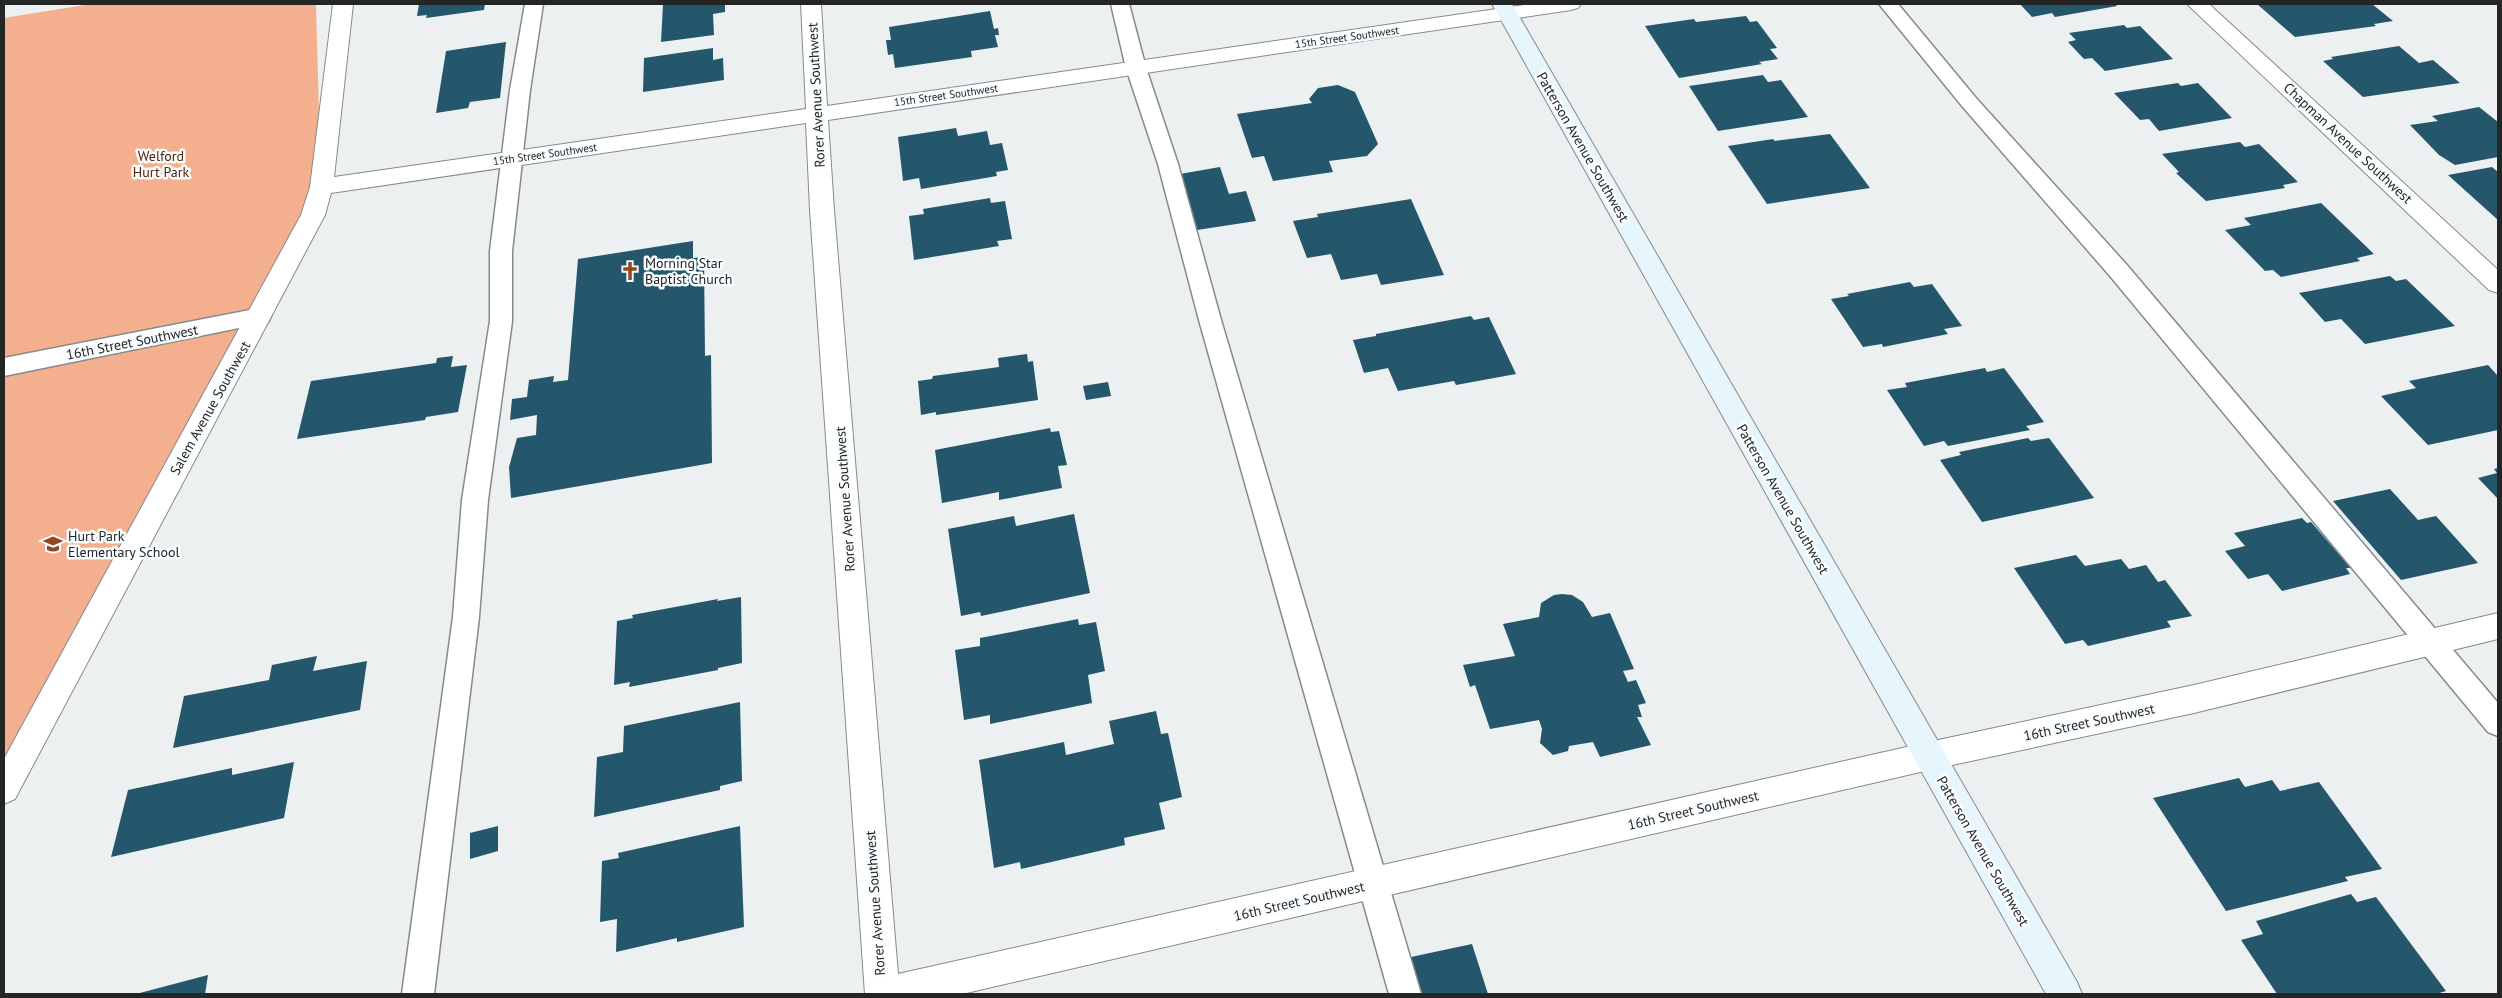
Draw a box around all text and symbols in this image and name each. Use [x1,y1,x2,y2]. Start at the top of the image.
street label: Rorer Avenue Southwest [803,22,829,168]
street label: 15th Street Southwest [1294,23,1400,51]
street label: Patterson Avenue Southwest [1533,69,1633,225]
street label: Chapman Avenue Southwest [2280,79,2416,208]
street label: 15th Street Southwest [893,81,999,109]
street label: 15th Street Southwest [492,140,598,168]
park label: Welford Hurt Park [133,147,189,181]
place label: Morning Star Baptist Church [645,254,733,288]
church icon: Morning Star Baptist Church [619,260,641,282]
street label: 16th Street Southwest [65,320,200,364]
street label: Salem Avenue Southwest [166,338,254,478]
street label: Patterson Avenue Southwest [1733,421,1833,577]
street label: Rorer Avenue Southwest [831,426,859,572]
place label: Hurt Park Elementary School [68,527,180,561]
school or university icon: Hurt Park Elementary School [42,533,64,555]
street label: 16th Street Southwest [2022,699,2156,745]
street label: Patterson Avenue Southwest [1933,773,2033,929]
street label: 16th Street Southwest [1626,786,1760,834]
street label: Rorer Avenue Southwest [861,830,889,976]
street label: 16th Street Southwest [1232,877,1366,925]

